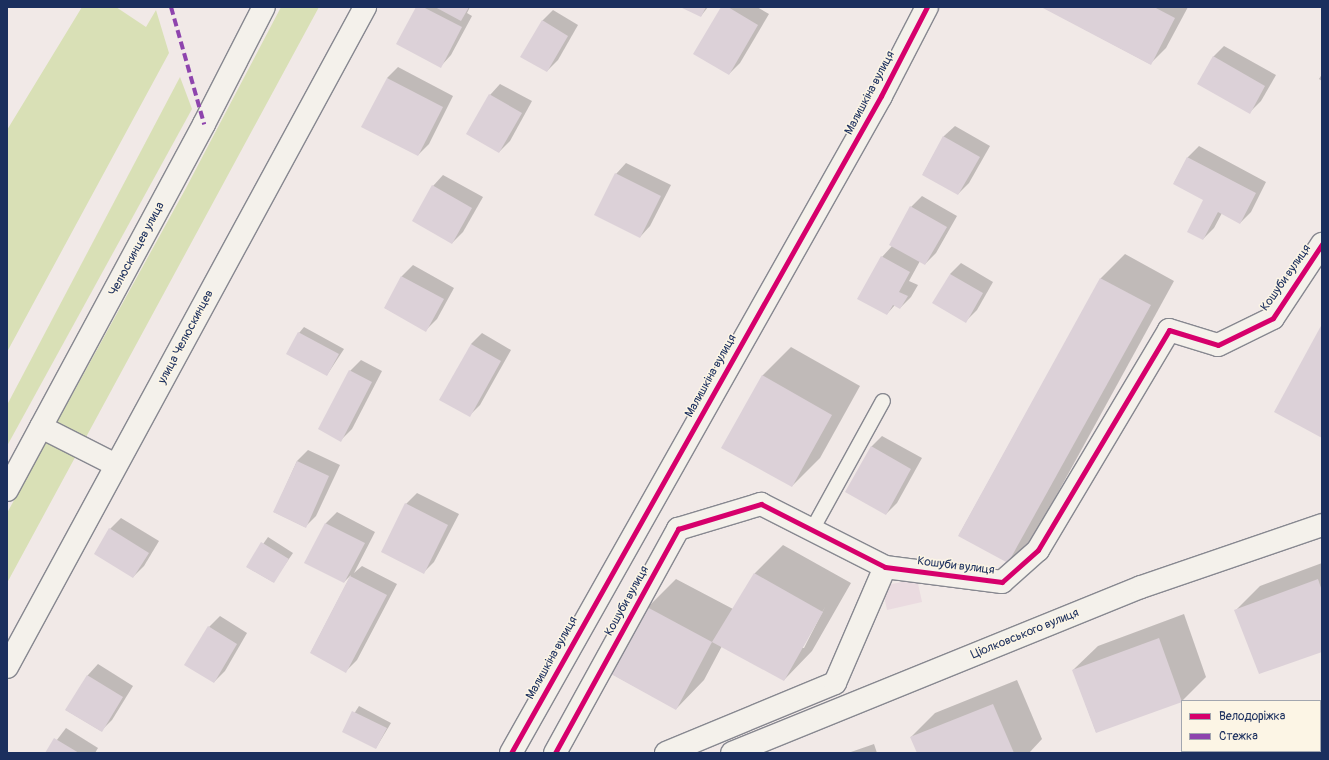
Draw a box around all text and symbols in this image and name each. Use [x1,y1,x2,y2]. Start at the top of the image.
street label: Малишкіна вулиця [842,49,898,137]
street label: Челюскинцев улица [106,200,168,298]
street label: Кошуби вулиця [1258,242,1314,314]
street label: улица Челюскинцев [155,288,217,386]
street label: Малишкіна вулиця [682,332,740,420]
street label: Кошуби вулиця [917,554,995,578]
street label: Кошуби вулиця [602,564,652,638]
street label: Ціолковського вулиця [969,606,1081,662]
street label: Малишкіна вулиця [523,614,581,702]
legend [1181,700,1321,752]
text: Велодоріжка [1219,709,1285,724]
text: Стежка [1219,729,1258,744]

